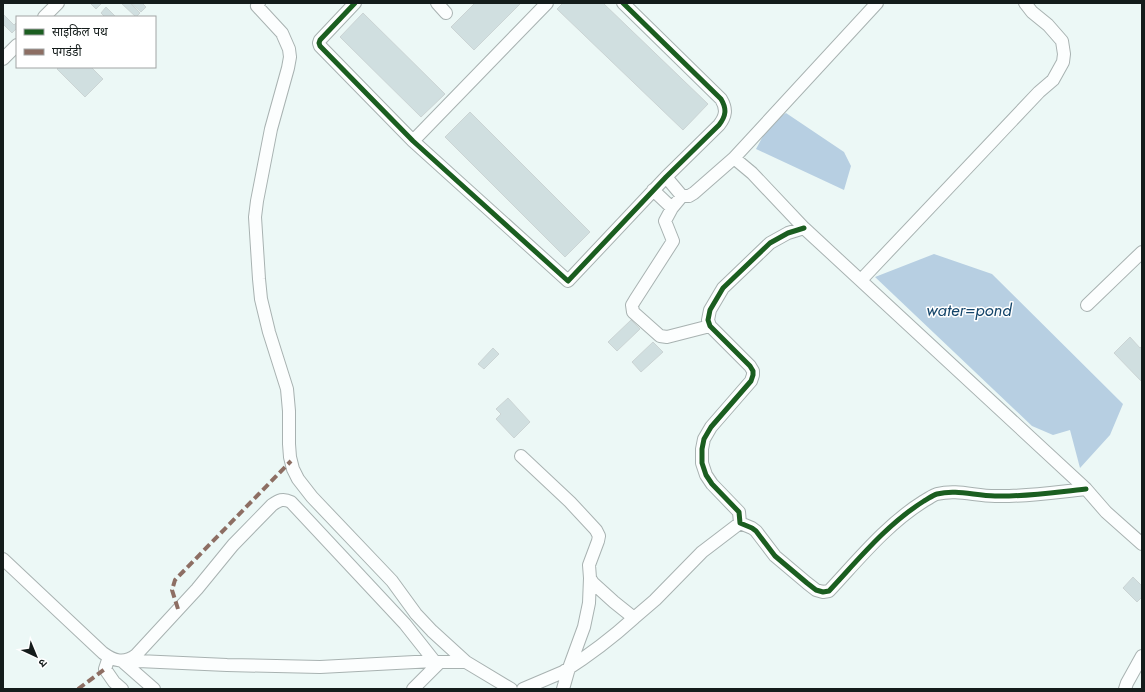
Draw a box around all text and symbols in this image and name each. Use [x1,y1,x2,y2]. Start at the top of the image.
legend [16,16,156,68]
text: साइकिल पथ [52,23,108,41]
text: पगडंडी [52,43,82,61]
water label: water=pond [926,298,1013,322]
north arrow [16,636,56,676]
text: उ [35,655,51,672]

